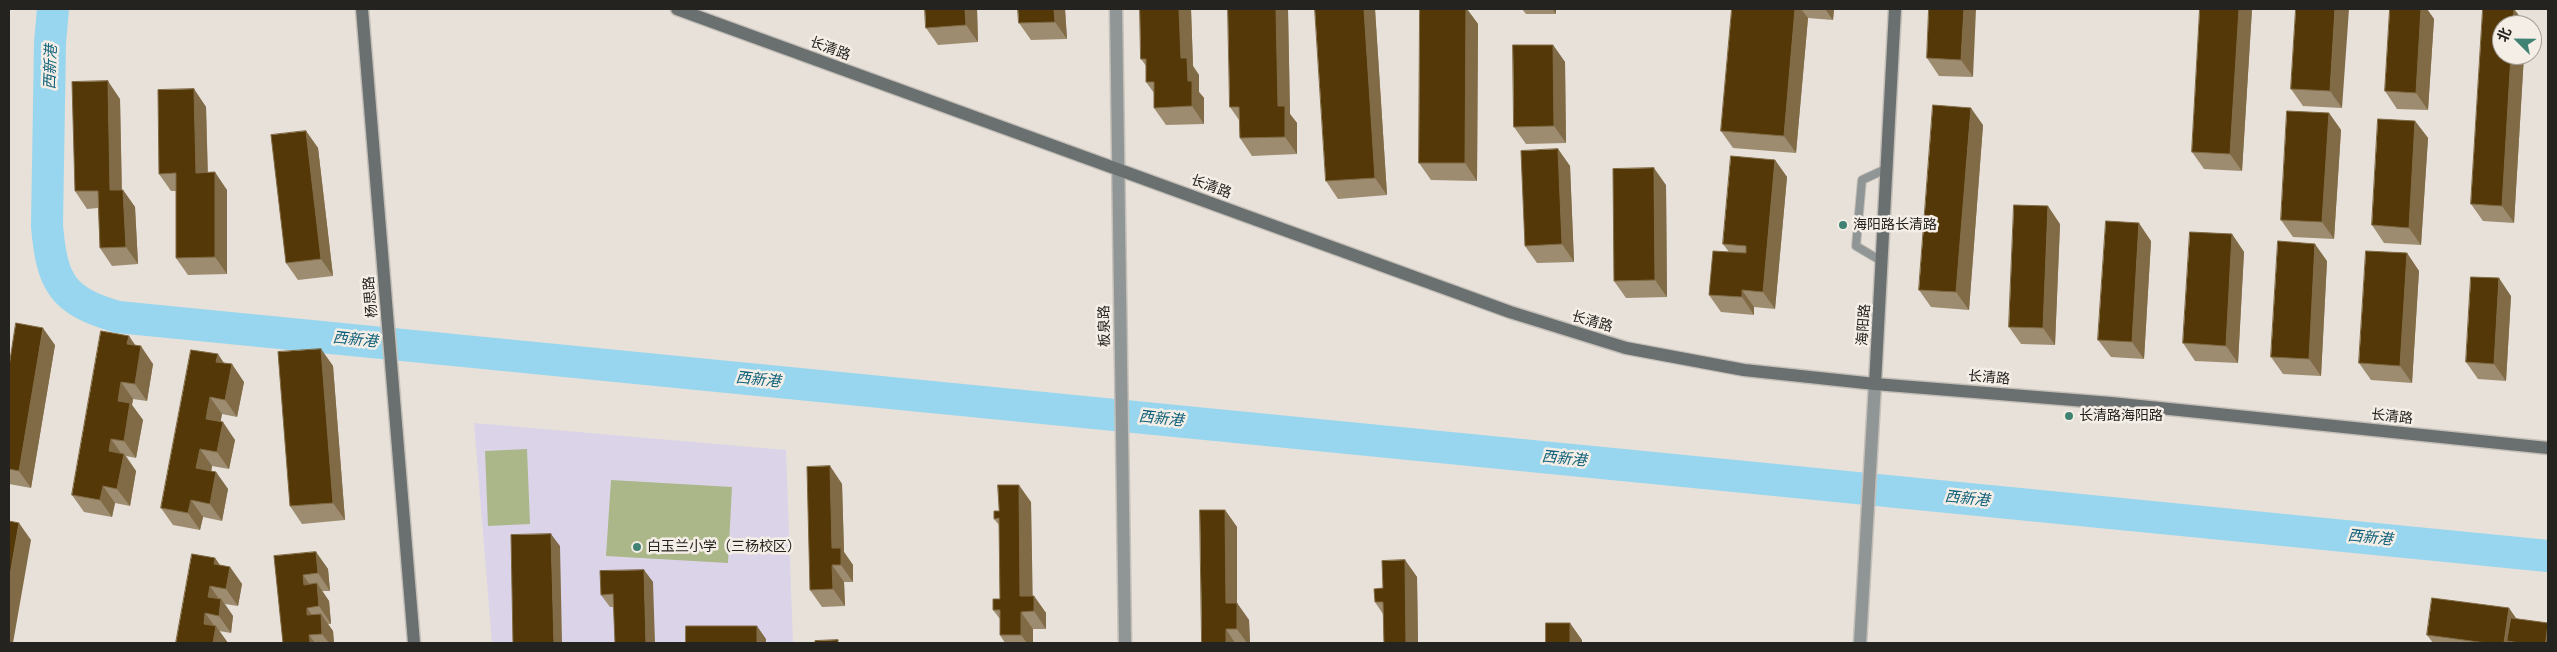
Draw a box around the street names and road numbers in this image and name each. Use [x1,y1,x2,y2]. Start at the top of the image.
street label: 长清路 [807,34,853,64]
street label: 长清路 [1188,172,1234,202]
street label: 杨思路 [361,275,381,319]
street label: 海阳路 [1854,303,1874,347]
street label: 板泉路 [1096,305,1114,347]
street label: 长清路 [1569,308,1615,336]
street label: 长清路 [1967,368,2011,388]
street label: 长清路 [2370,406,2414,428]

